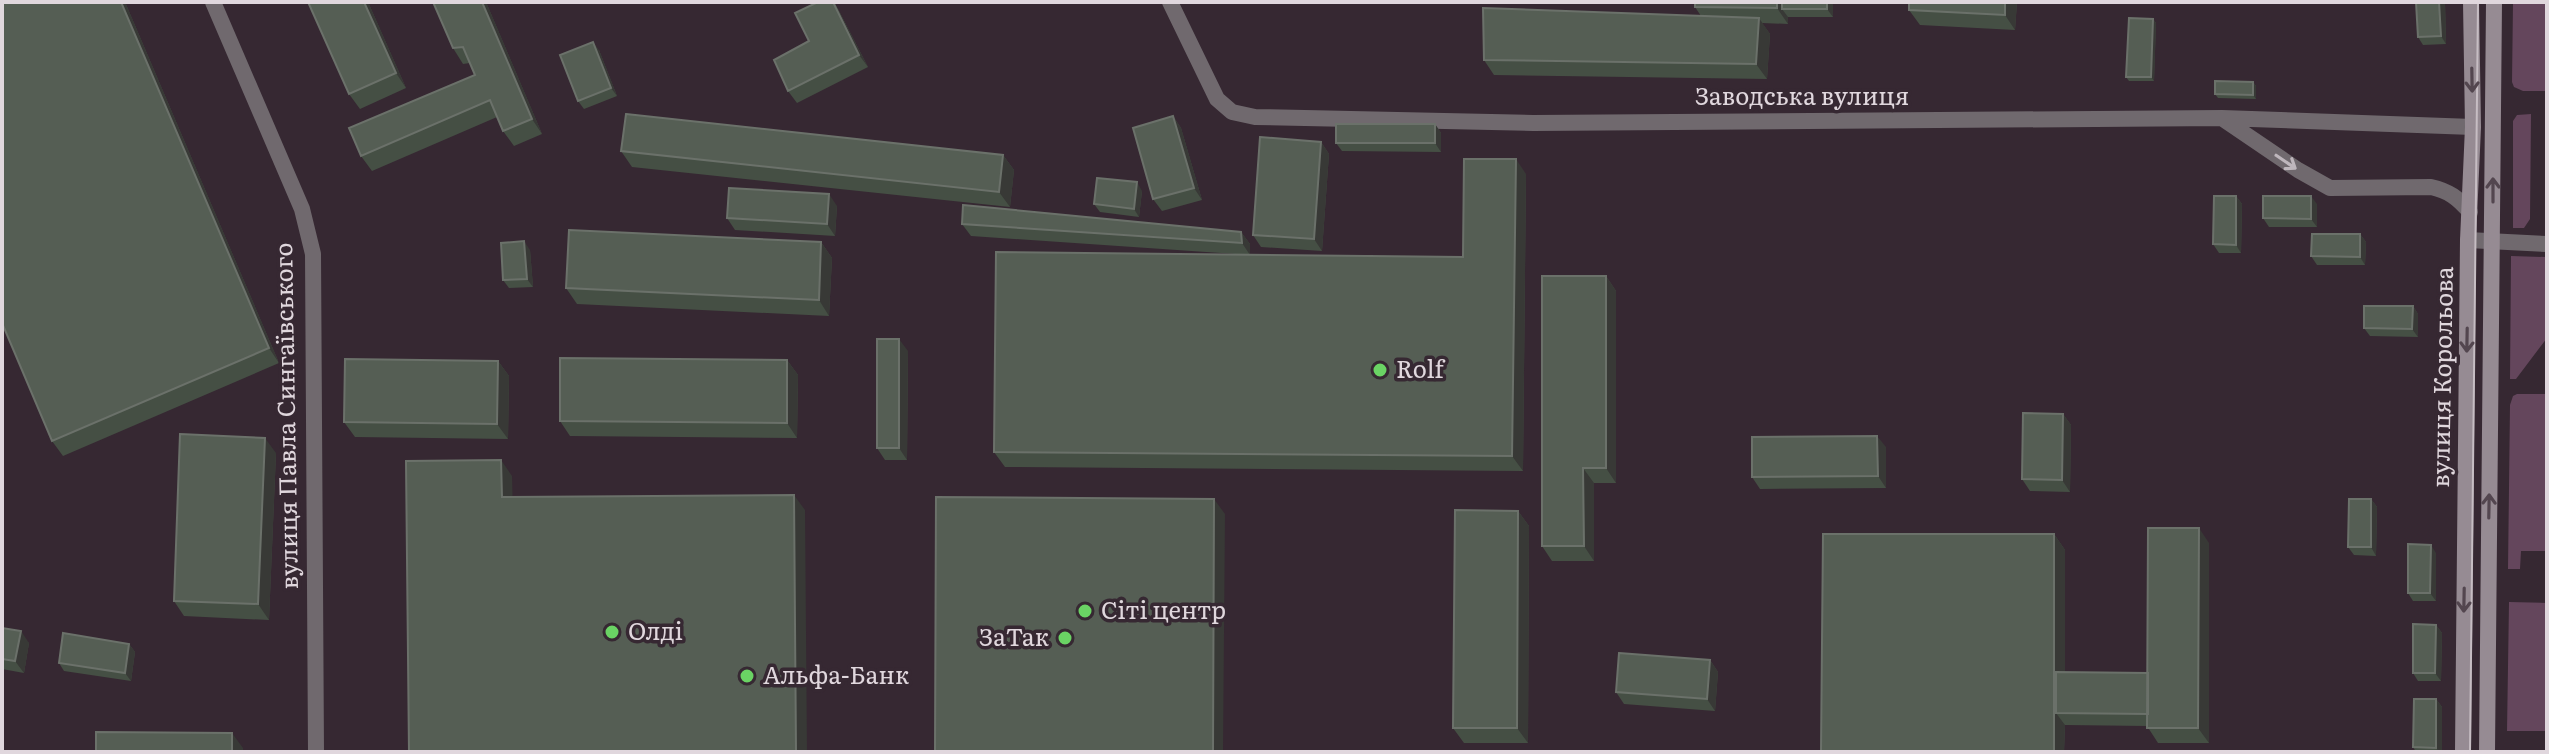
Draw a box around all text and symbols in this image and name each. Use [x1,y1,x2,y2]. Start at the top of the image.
one-way arrow [2464,66,2479,93]
street label: Заводська вулиця [1695,77,1909,112]
one-way arrow [2274,154,2297,170]
one-way arrow [2485,177,2501,204]
street label: вулиця Павла Сингаївського [264,242,305,590]
street label: вулиця Корольова [2421,266,2460,488]
one-way arrow [2459,326,2475,353]
place label: Rolf [1396,350,1445,385]
marker: Rolf [1371,361,1389,379]
one-way arrow [2481,493,2497,520]
one-way arrow [2457,586,2472,613]
place label: Сіті центр [1101,591,1226,626]
marker: Сіті центр [1076,602,1094,620]
place label: Олді [628,612,683,647]
place label: ЗаТак [979,618,1049,653]
marker: Олді [603,623,621,641]
marker: ЗаТак [1056,629,1074,647]
place label: Альфа-Банк [763,656,909,691]
marker: Альфа-Банк [738,667,756,685]

